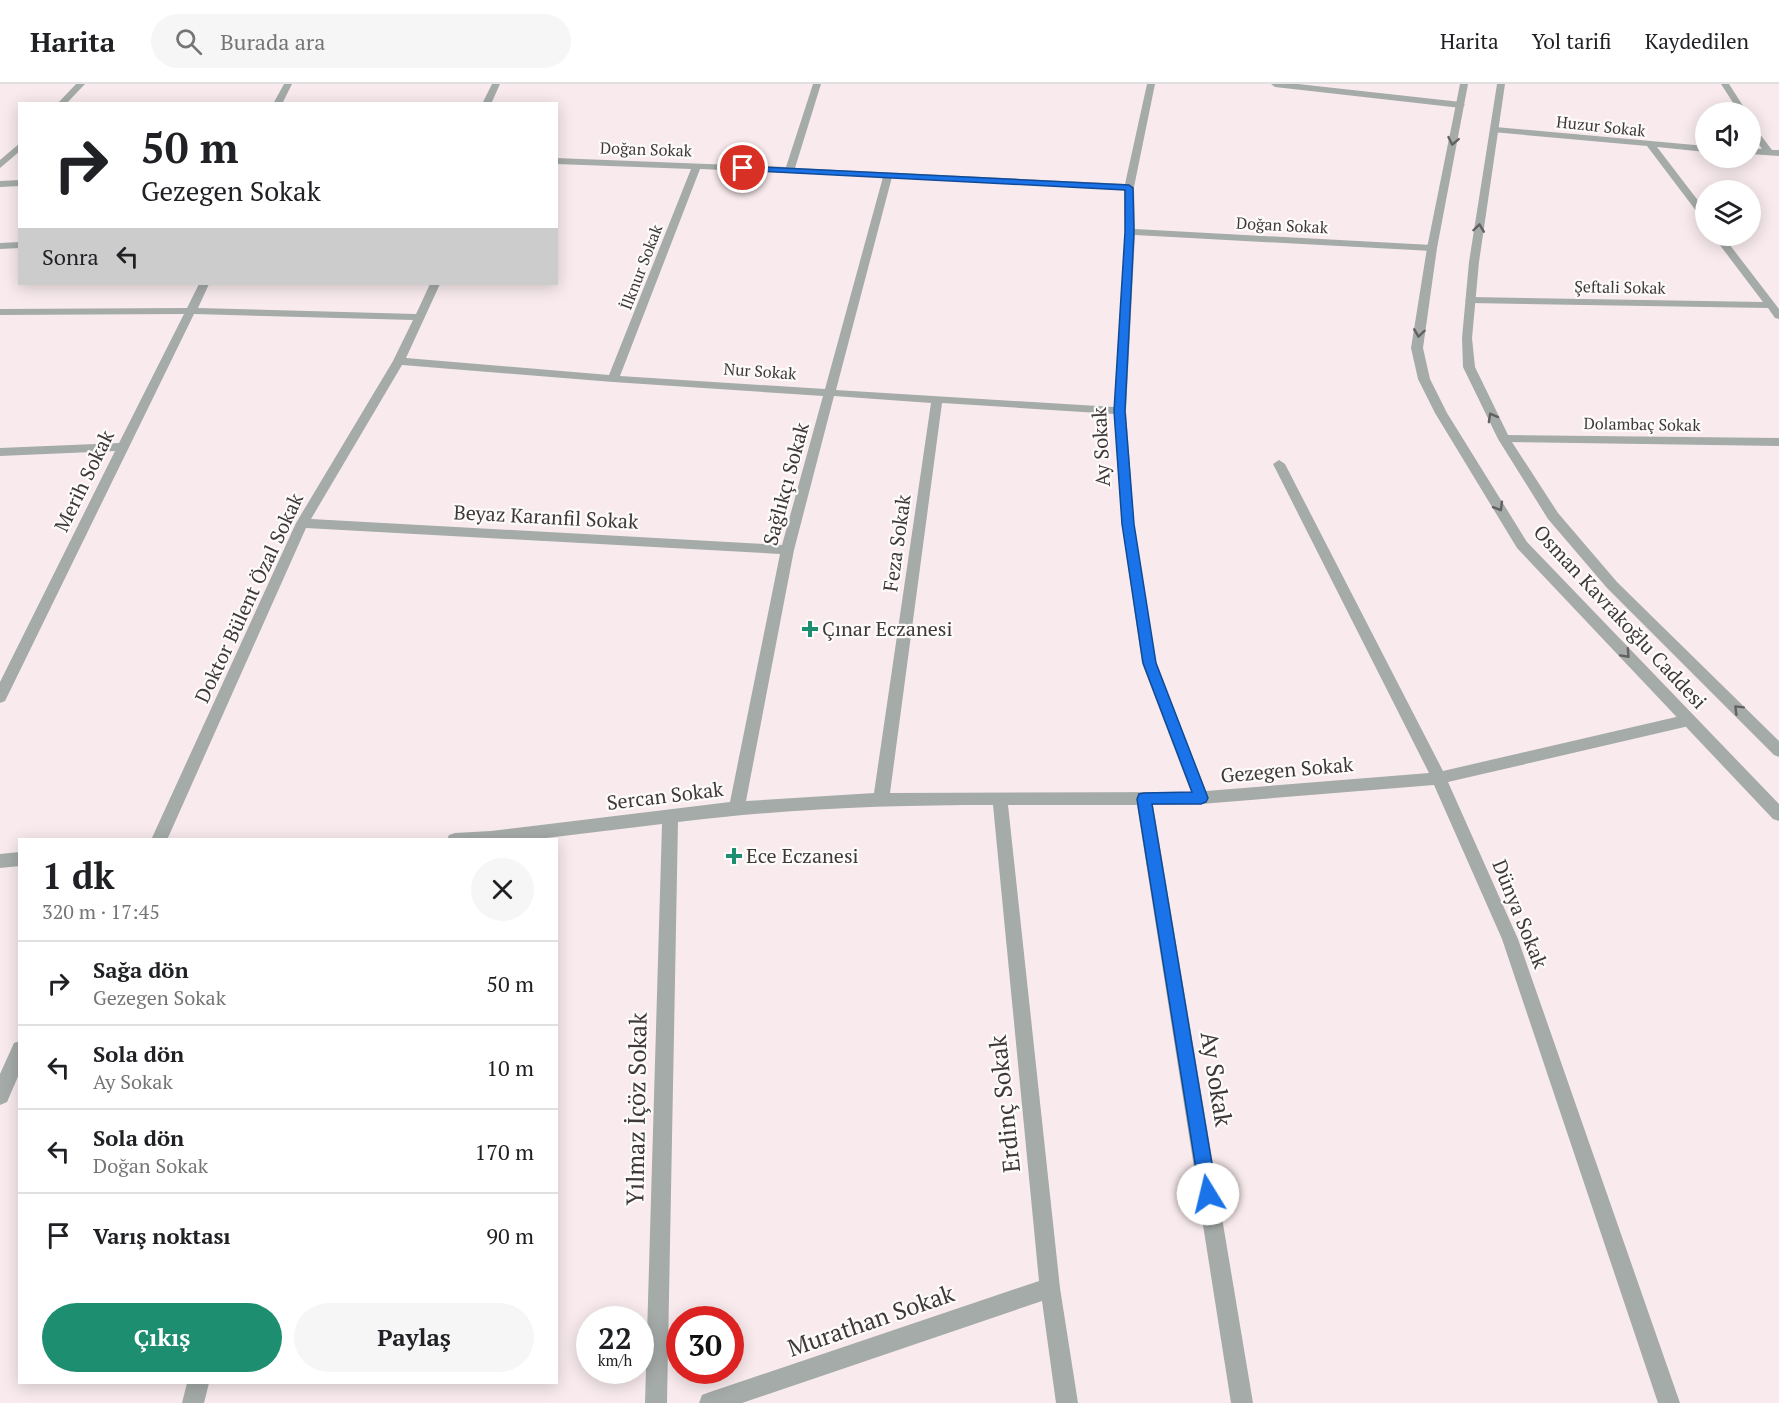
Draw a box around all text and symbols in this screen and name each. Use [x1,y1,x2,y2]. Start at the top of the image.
search box [151,14,571,68]
text: Harita [30,23,115,60]
icon: search [172,25,205,58]
text: Burada ara [220,27,325,56]
text: Harita [1440,27,1499,55]
text: Yol tarifi [1532,27,1612,55]
text: Kaydedilen [1645,27,1749,55]
map controls [1695,102,1761,246]
button: sound [1695,102,1761,168]
street label: Huzur Sokak [1555,110,1648,142]
text: 50 m [141,119,239,175]
icon: right [42,126,120,204]
street label: Doğan Sokak [600,136,693,162]
one-way arrow [1448,136,1461,146]
pin [717,142,768,193]
icon: arrive [726,151,759,184]
text: Gezegen Sokak [141,173,321,209]
button: layers [1695,180,1761,246]
street label: Doğan Sokak [1235,212,1329,238]
street label: İlknur Sokak [615,221,668,313]
one-way arrow [1472,223,1484,232]
icon: left [111,240,144,273]
text: Sonra [42,242,99,271]
street label: Şeftali Sokak [1574,275,1667,299]
one-way arrow [1413,329,1425,338]
street label: Nur Sokak [723,357,798,385]
street label: Ay Sokak [1085,406,1116,488]
street label: Dolambaç Sokak [1583,412,1701,436]
one-way arrow [1488,413,1499,423]
street label: Sağlıkçı Sokak [756,419,815,548]
street label: Merih Sokak [47,425,120,536]
street label: Doktor Bülent Özal Sokak [188,488,309,707]
street label: Feza Sokak [876,492,917,593]
street label: Beyaz Karanfil Sokak [453,498,640,535]
one-way arrow [1492,501,1504,511]
street label: Osman Kavrakoğlu Caddesi [1528,519,1713,715]
place label: Çınar Eczanesi [822,615,953,642]
marker: Çınar Eczanesi [803,622,817,636]
one-way arrow [1618,647,1629,658]
one-way arrow [1734,706,1745,717]
street label: Gezegen Sokak [1220,750,1355,789]
street label: Sercan Sokak [605,775,725,816]
place label: Ece Eczanesi [746,842,859,869]
marker: Ece Eczanesi [727,849,741,863]
text: 1 dk [42,852,115,899]
street label: Dünya Sokak [1486,855,1555,973]
button: close [471,858,534,921]
text: 320 m · 17:45 [42,898,160,925]
text: Sağa dön [93,955,189,984]
icon: right [42,967,75,1000]
text: 50 m [486,969,534,998]
text: Gezegen Sokak [93,984,226,1011]
street label: Yılmaz İçöz Sokak [618,1012,654,1206]
street label: Ay Sokak [1194,1029,1240,1129]
street label: Erdinç Sokak [981,1033,1027,1174]
text: Sola dön [93,1039,184,1068]
icon: left [42,1051,75,1084]
text: 10 m [486,1053,534,1082]
text: Ay Sokak [93,1068,173,1095]
text: Sola dön [93,1123,184,1152]
icon: left [42,1135,75,1168]
text: 170 m [474,1137,534,1166]
text: Doğan Sokak [93,1152,208,1179]
position arrow [1176,1162,1240,1226]
icon: arrive [42,1219,75,1252]
text: Varış noktası [93,1221,231,1250]
text: 90 m [486,1221,534,1250]
street label: Murathan Sokak [783,1276,959,1364]
button: Çıkış [42,1303,282,1372]
button: Paylaş [294,1303,534,1372]
speed limit sign: 30 [666,1306,744,1384]
text: 22 [598,1318,632,1358]
text: km/h [598,1350,632,1370]

